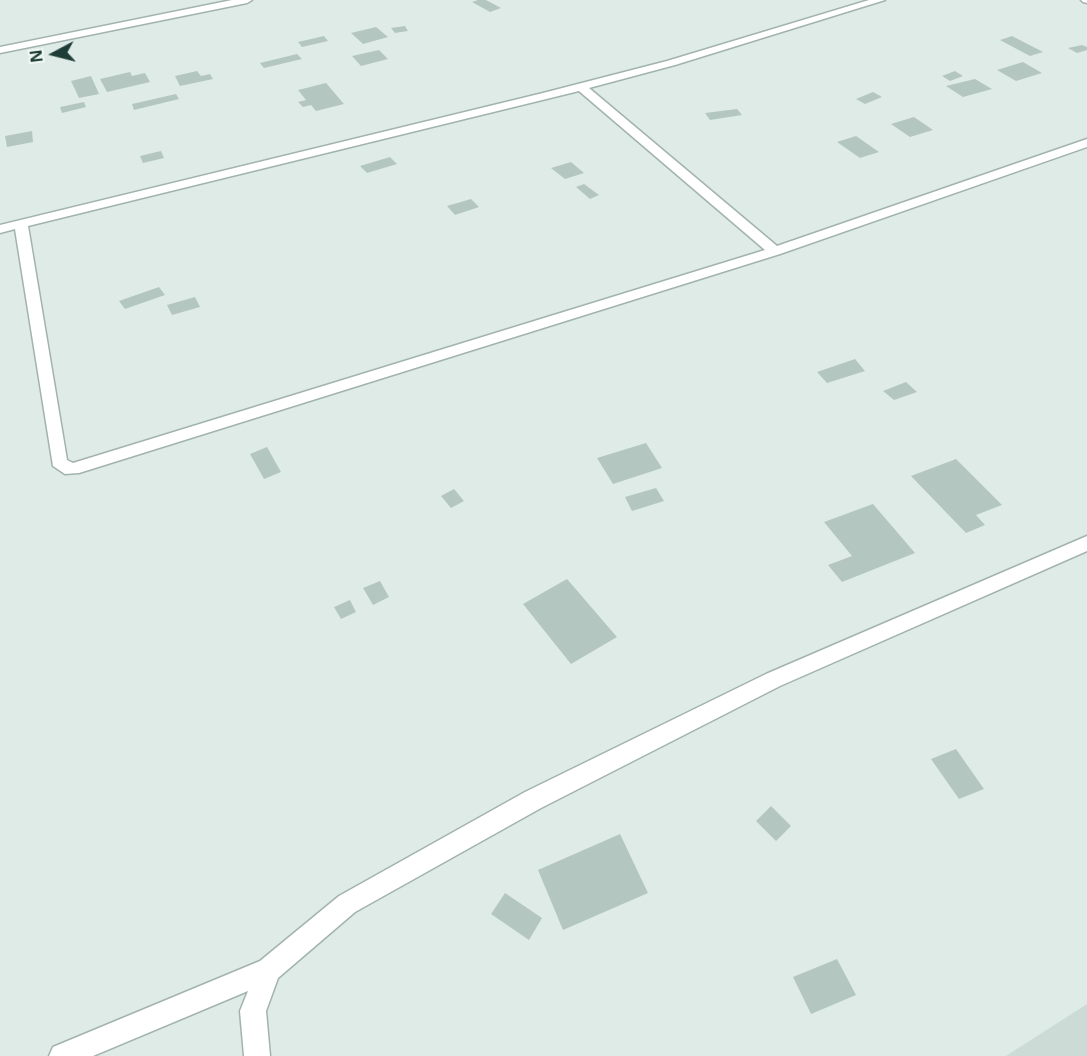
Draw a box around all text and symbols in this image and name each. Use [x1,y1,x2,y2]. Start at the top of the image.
north arrow [24,24,84,84]
text: N [24,48,48,64]

